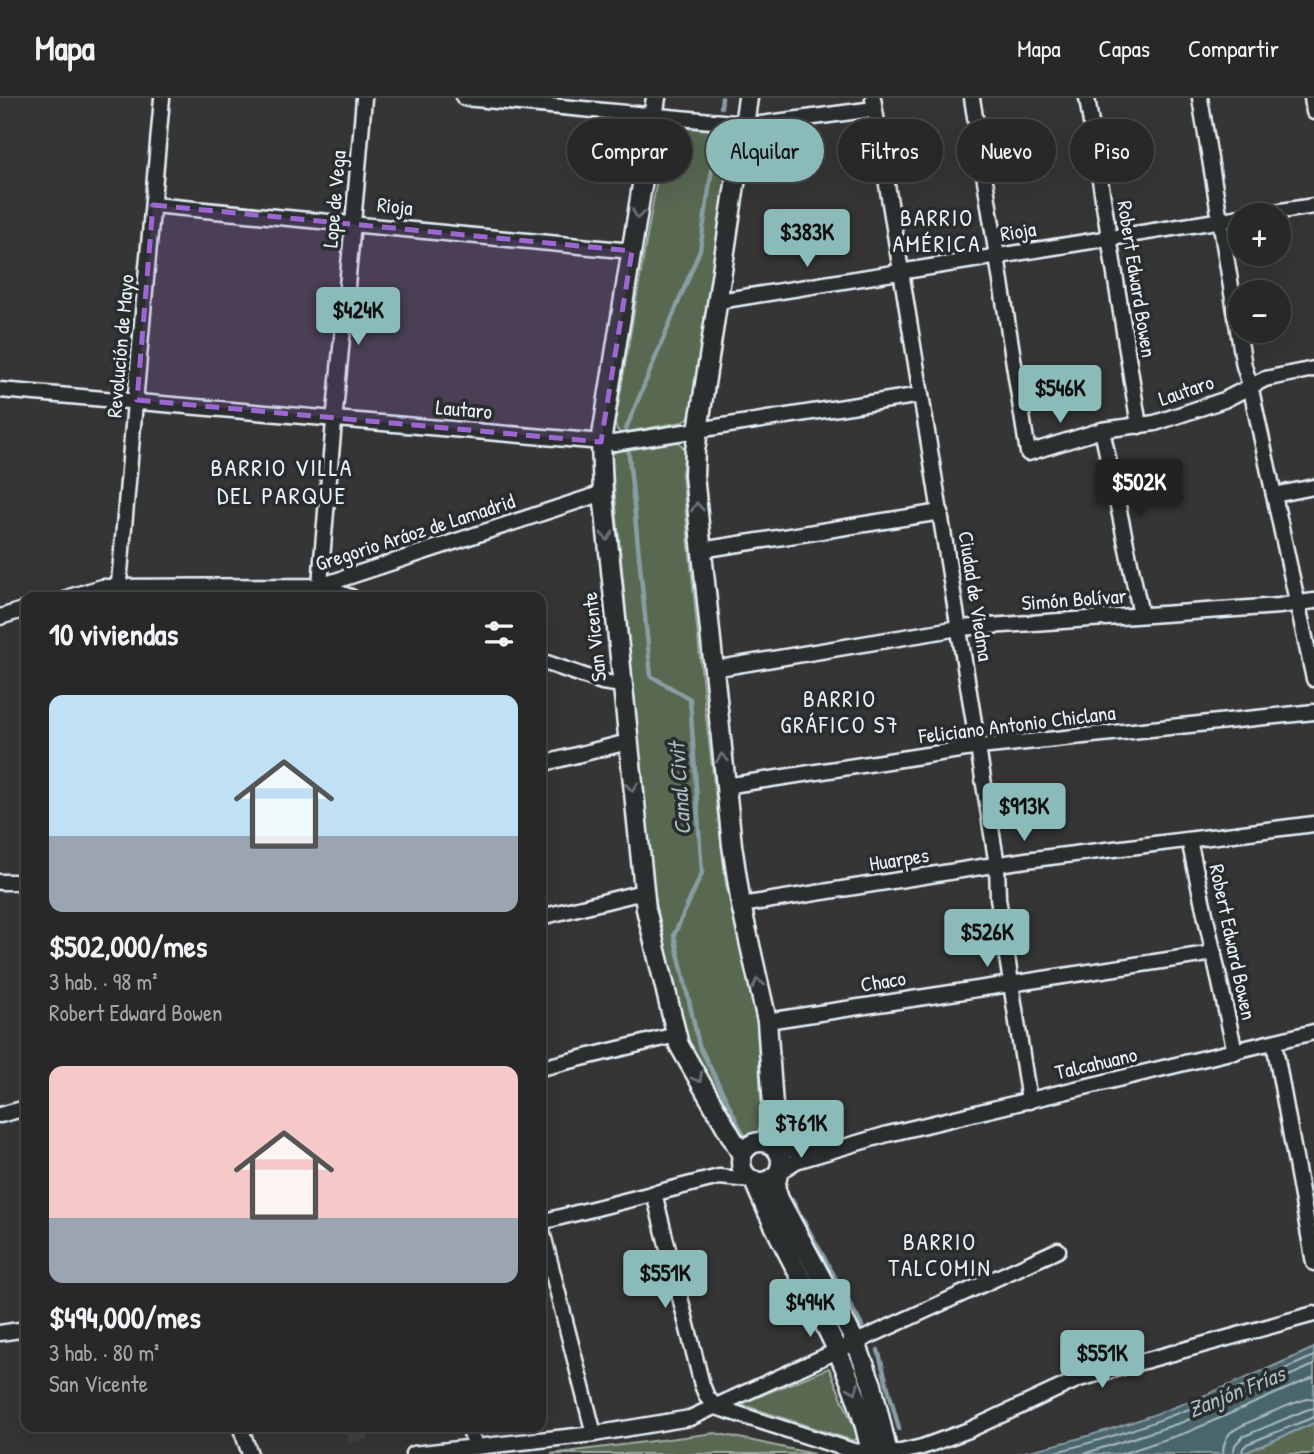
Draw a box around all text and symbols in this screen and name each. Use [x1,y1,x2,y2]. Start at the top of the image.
text: Mapa [35,26,95,70]
text: Mapa [1017,32,1061,64]
text: Capas [1099,32,1150,64]
text: Compartir [1188,32,1279,64]
chip: Comprar [567,119,692,182]
chip: Alquilar [706,119,824,182]
chip: Filtros [838,119,943,182]
chip: Nuevo [957,119,1056,182]
chip: Piso [1070,119,1154,182]
street label: Lope de Vega [315,149,353,249]
street label: Rioja [376,190,414,222]
street label: Robert Edward Bowen [1110,199,1164,359]
district label: BARRIO AMÉRICA [893,202,981,259]
map controls [1228,203,1291,343]
button: + [1228,203,1291,266]
one-way arrow [631,208,646,220]
pin: $383K [758,209,856,269]
street label: Rioja [998,214,1038,248]
text: $383K [780,216,834,247]
street label: Revolución de Mayo [99,273,141,419]
button: − [1228,280,1291,343]
pin: $424K [309,288,407,347]
text: $424K [332,294,384,325]
pin: $546K [1011,366,1109,425]
street label: Lautaro [1155,367,1217,413]
text: $546K [1034,372,1086,403]
street label: Lautaro [435,392,493,426]
district label: BARRIO VILLA DEL PARQUE [211,451,353,511]
pin: $502K [1090,460,1188,519]
text: $502K [1112,466,1166,497]
street label: Gregorio Aráoz de Lamadrid [311,486,519,578]
one-way arrow [690,502,705,513]
street label: Ciudad de Viedma [951,529,1001,663]
one-way arrow [599,531,614,542]
street label: Simón Bolívar [1020,581,1128,617]
street label: San Vicente [575,591,613,683]
text: 10 viviendas [49,614,178,654]
icon: filters [480,615,518,653]
district label: BARRIO GRÁFICO S7 [780,683,900,740]
street label: Feliciano Antonio Chiclana [916,698,1117,751]
water label: Canal Civit [660,739,698,836]
icon: home [221,741,347,867]
one-way arrow [715,752,730,764]
one-way arrow [625,781,640,793]
pin: $913K [975,784,1073,843]
text: $913K [999,790,1049,821]
street label: Huarpes [867,840,931,878]
street label: Robert Edward Bowen [1202,862,1264,1022]
pin: $526K [938,910,1036,969]
text: $526K [960,916,1014,947]
text: $502,000/mes [49,926,207,966]
street label: Chaco [858,963,908,999]
text: 3 hab. · 98 m² [49,966,157,997]
one-way arrow [752,977,766,989]
text: Robert Edward Bowen [49,997,222,1028]
street label: Talcahuano [1052,1039,1140,1087]
one-way arrow [690,1071,703,1084]
pin: $761K [752,1100,850,1160]
text: $761K [775,1107,827,1138]
icon: home [221,1112,347,1238]
district label: BARRIO TALCOMIN [888,1226,992,1283]
pin: $551K [616,1250,714,1310]
text: $551K [639,1257,691,1288]
pin: $494K [761,1280,859,1339]
text: $494K [785,1286,835,1317]
text: $494,000/mes [49,1297,201,1337]
pin: $551K [1053,1330,1151,1390]
text: 3 hab. · 80 m² [49,1337,159,1368]
text: $551K [1076,1337,1128,1368]
water label: Zanjón Frías [1183,1357,1291,1424]
text: San Vicente [49,1368,148,1399]
one-way arrow [846,1383,860,1395]

